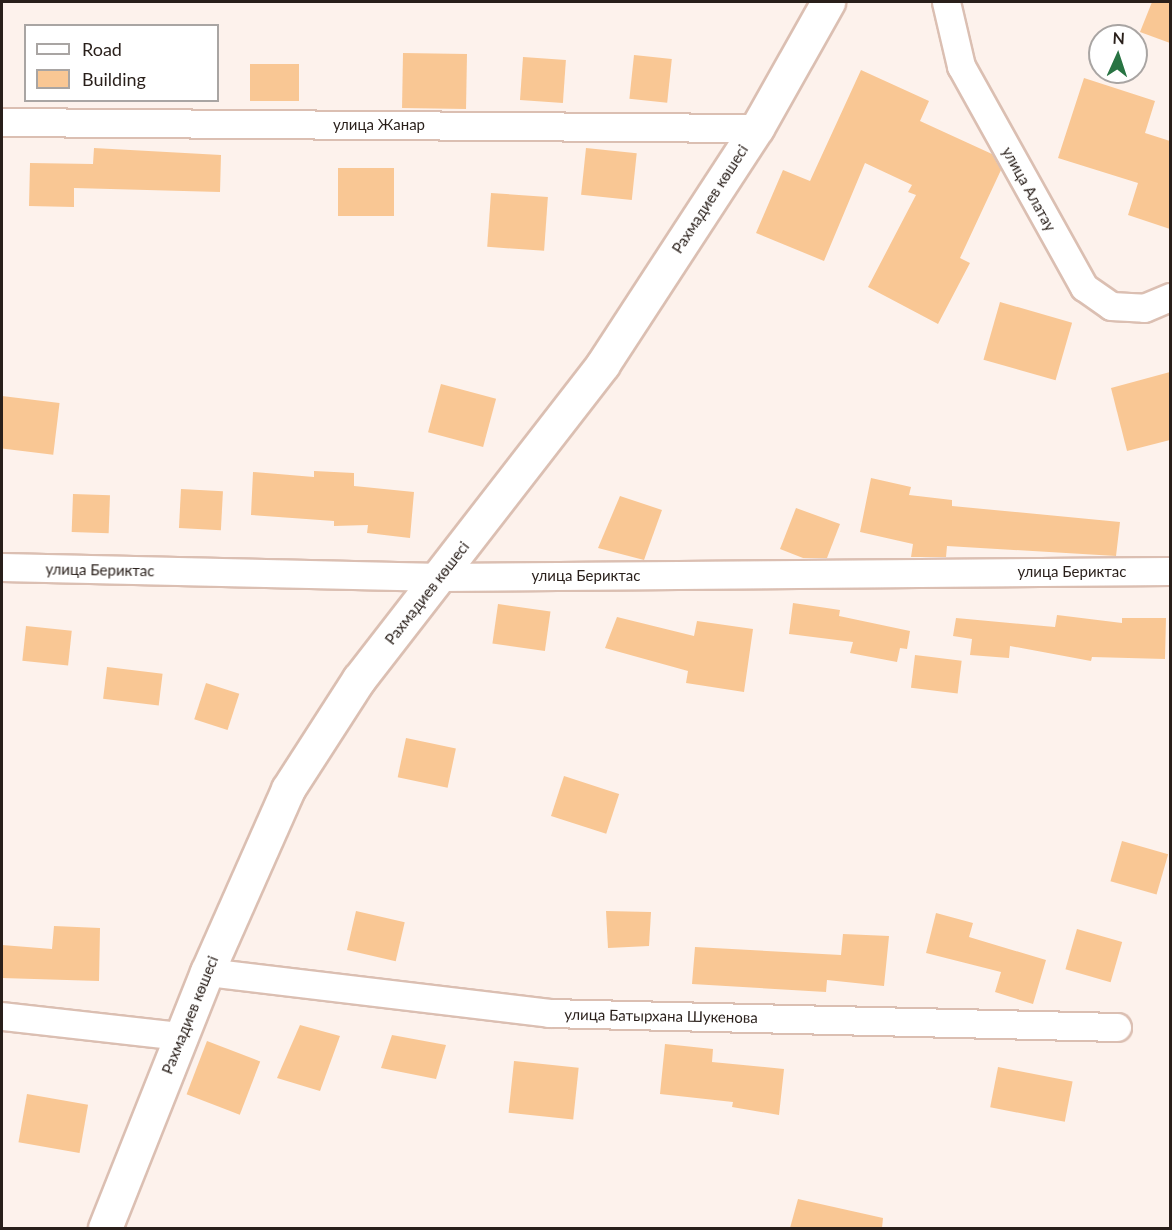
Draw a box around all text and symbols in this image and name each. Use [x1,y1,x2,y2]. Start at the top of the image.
legend [24,24,219,102]
north arrow [1088,24,1148,84]
text: N [1112,28,1126,47]
text: Road [82,38,122,60]
text: Building [82,68,146,90]
street label: улица Жанар [333,116,425,134]
street label: Рахмадиев көшесі [668,141,752,257]
street label: улица Алатау [998,144,1060,234]
street label: Рахмадиев көшесі [381,538,473,648]
street label: улица Бериктас [45,560,155,580]
street label: улица Бериктас [1018,563,1126,581]
street label: улица Бериктас [532,567,640,585]
street label: Рахмадиев көшесі [158,953,222,1077]
street label: улица Батырхана Шукенова [564,1005,758,1027]

